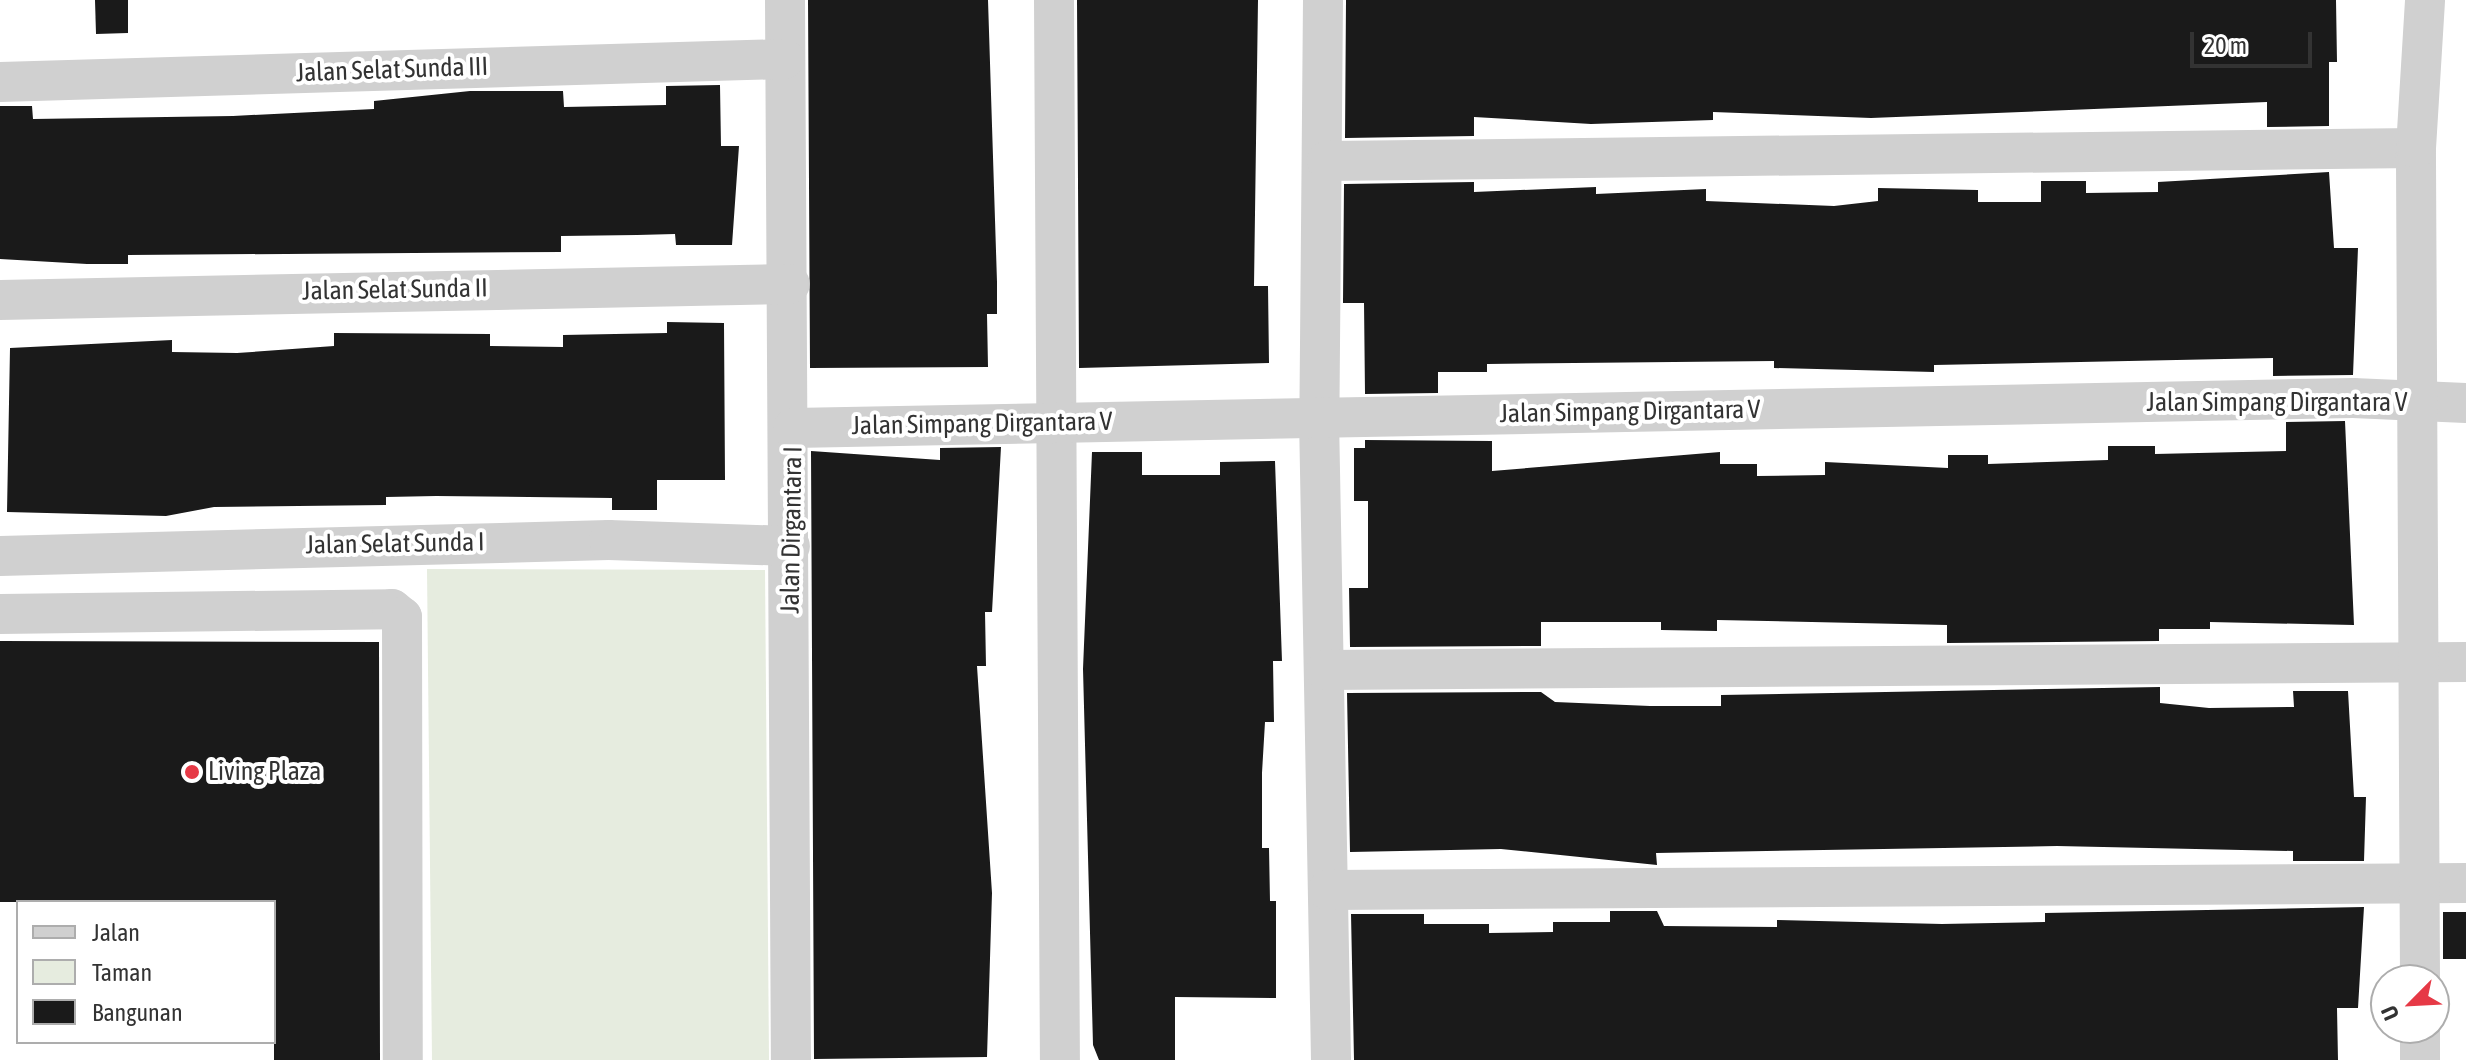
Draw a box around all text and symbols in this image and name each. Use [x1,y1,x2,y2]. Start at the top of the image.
scale bar [2194,16,2316,66]
text: 20 m [2204,32,2247,59]
street label: Jalan Selat Sunda III [295,51,489,89]
street label: Jalan Selat Sunda II [302,273,488,307]
street label: Jalan Simpang Dirgantara V [2147,387,2407,419]
street label: Jalan Simpang Dirgantara V [1499,394,1761,430]
street label: Jalan Simpang Dirgantara V [851,406,1113,442]
street label: Jalan Dirgantara I [775,446,809,614]
street label: Jalan Selat Sunda I [305,527,485,561]
place label: Living Plaza [208,756,321,788]
marker: Living Plaza [183,763,201,781]
legend [16,900,276,1044]
text: Jalan [92,919,140,946]
text: Taman [92,959,152,986]
north arrow [2370,964,2450,1044]
text: Bangunan [92,999,183,1026]
text: U [2375,1002,2404,1024]

